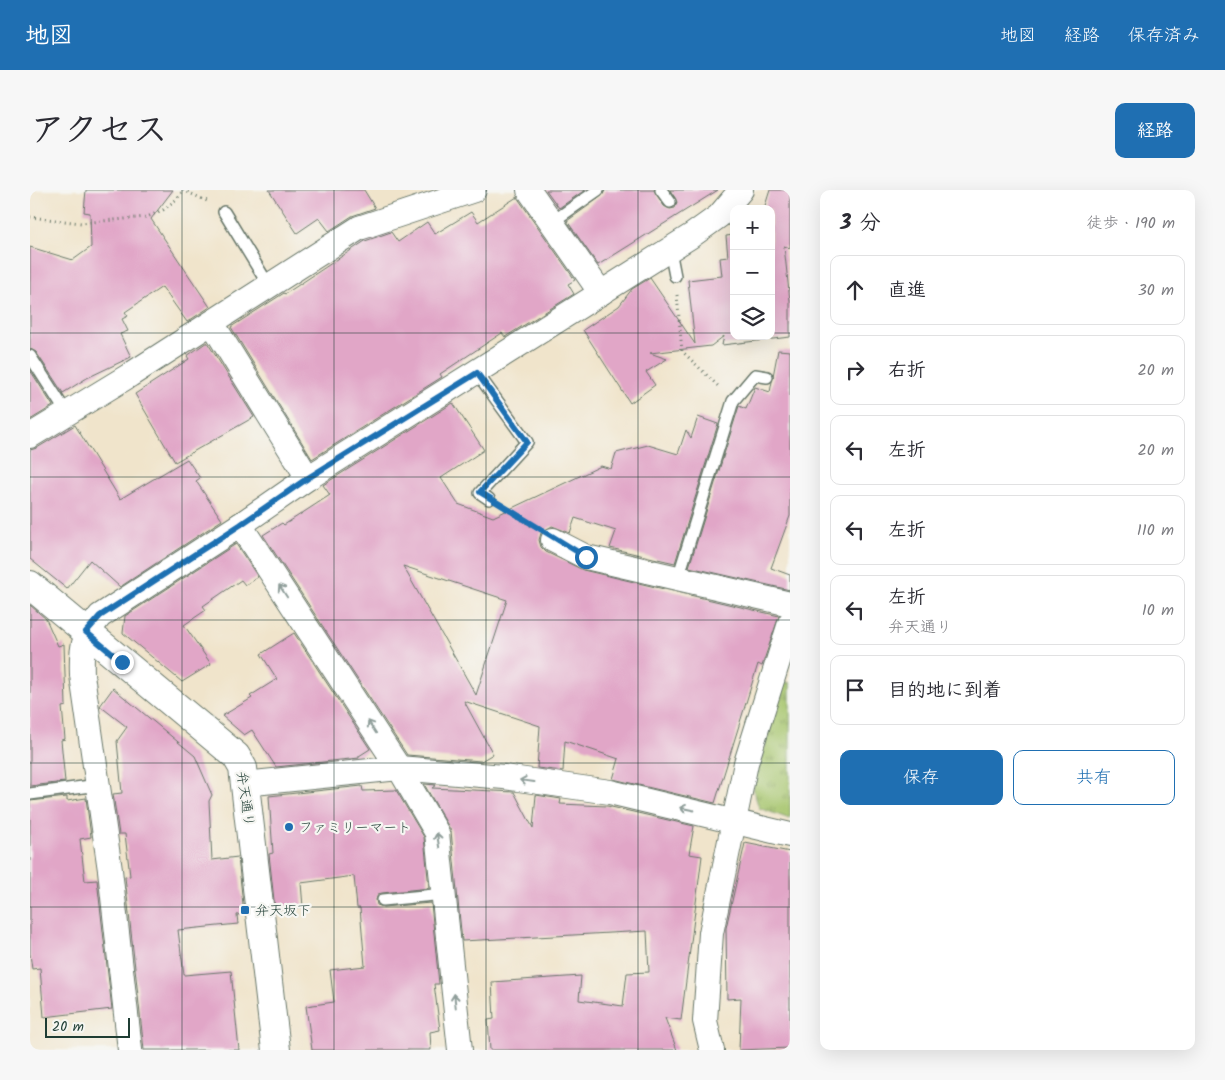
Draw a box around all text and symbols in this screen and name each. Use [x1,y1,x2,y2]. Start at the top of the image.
text: 地図 [25,17,73,56]
text: 地図 [1000,22,1036,51]
text: 経路 [1064,22,1100,51]
text: 保存済み [1128,22,1200,51]
button: 経路 [1115,103,1195,158]
text: アクセス [30,104,168,160]
map controls [730,205,775,340]
button: + [730,205,775,250]
text: 3 分 [840,207,881,240]
text: 徒歩 · 190 m [1086,211,1175,236]
button: − [730,250,775,295]
icon: ahead [841,276,869,304]
text: 直進 [888,276,926,306]
text: 30 m [1138,278,1174,303]
button: layers [730,295,775,340]
icon: right [841,356,869,384]
text: 右折 [888,356,926,386]
text: 20 m [1138,358,1174,383]
icon: left [841,436,869,464]
text: 左折 [888,436,926,466]
text: 20 m [1138,438,1174,463]
icon: left [841,516,869,544]
text: 左折 [888,516,926,546]
text: 110 m [1137,518,1174,543]
route start [575,546,598,569]
text: 左折 [888,583,926,613]
one-way arrow [278,584,288,598]
icon: left [841,596,869,624]
text: 10 m [1142,598,1174,623]
text: 弁天通り [888,615,952,640]
route end [111,651,134,674]
icon: arrive [841,676,869,704]
text: 目的地に到着 [888,676,1002,706]
one-way arrow [367,720,377,734]
button: 保存 [840,750,1003,805]
button: 共有 [1013,750,1175,805]
street label: 弁天通り [230,770,260,828]
one-way arrow [520,776,536,786]
one-way arrow [680,804,696,814]
place label: ファミリーマート [299,817,411,839]
marker: ファミリーマート [283,821,295,833]
one-way arrow [432,832,442,848]
place label: 弁天坂下 [255,900,311,922]
marker: 弁天坂下 [239,904,251,916]
one-way arrow [450,994,460,1010]
scale bar [45,1015,130,1038]
text: 20 m [52,1016,84,1038]

